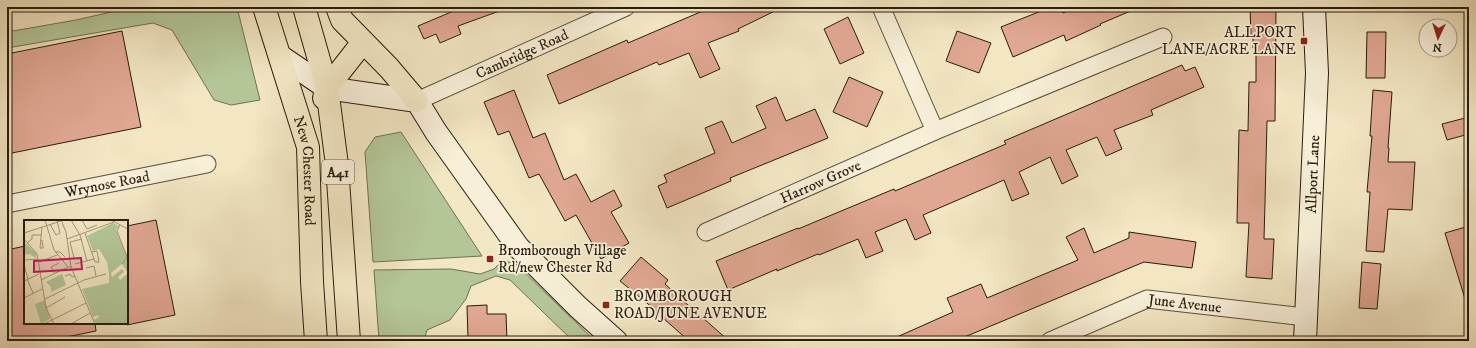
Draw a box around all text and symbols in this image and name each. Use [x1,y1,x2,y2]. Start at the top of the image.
north arrow [1418,18,1458,58]
place label: ALLPORT LANE/ACRE LANE [1162,23,1297,59]
street label: Cambridge Road [473,25,572,83]
marker: ALLPORT LANE/ACRE LANE [1299,36,1309,46]
text: N [1432,40,1442,54]
street label: New Chester Road [289,114,319,227]
street label: Allport Lane [1302,135,1324,214]
street label: Harrow Grove [777,156,864,208]
road number: A41 [322,160,354,184]
street label: Wrynose Road [62,167,152,202]
inset map [24,220,128,324]
place label: Bromborough Village Rd/new Chester Rd [498,241,626,277]
marker: Bromborough Village Rd/new Chester Rd [485,254,495,264]
place label: BROMBOROUGH ROAD/JUNE AVENUE [614,287,767,323]
street label: June Avenue [1145,290,1223,317]
marker: BROMBOROUGH ROAD/JUNE AVENUE [601,300,611,310]

